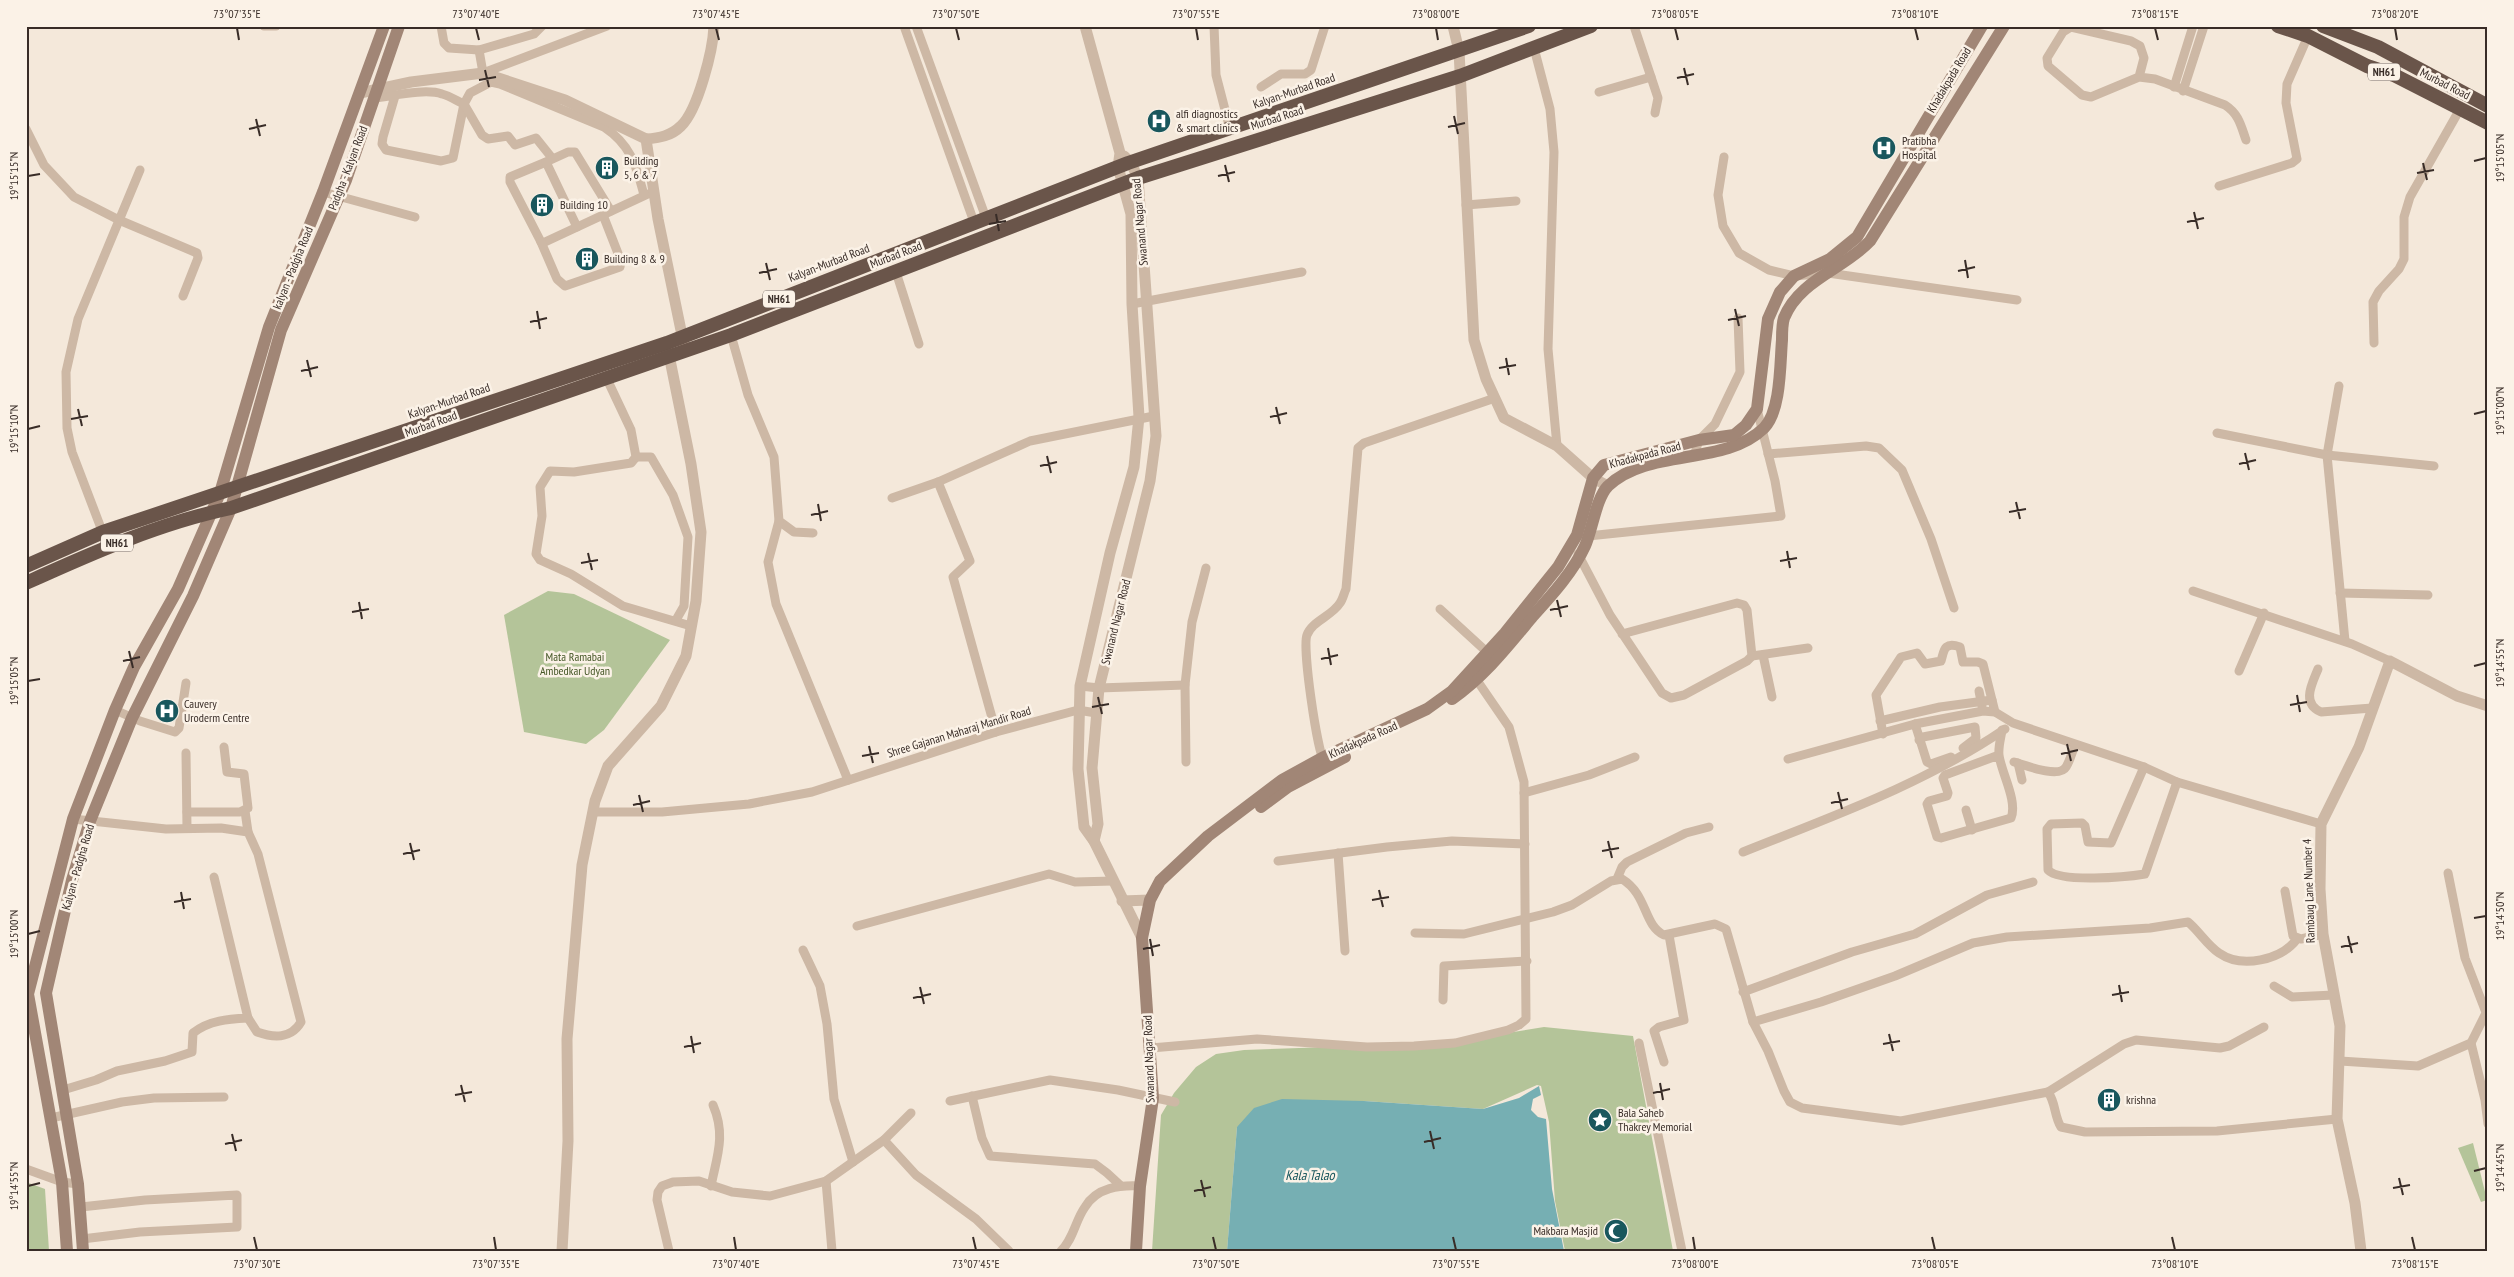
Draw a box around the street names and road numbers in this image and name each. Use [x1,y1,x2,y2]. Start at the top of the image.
street label: Khadakpada Road [1923,44,1974,115]
road number: NH61 [2368,64,2400,80]
street label: Murbad Road [2418,65,2473,103]
street label: Kalyan-Murbad Road [1251,69,1337,112]
street label: Murbad Road [1249,102,1305,133]
street label: Padgha - Kalyan Road [325,124,370,212]
street label: Swanand Nagar Road [1128,178,1151,266]
street label: kalyan - Padgha Road [269,224,316,311]
street label: Murbad Road [868,238,924,271]
street label: Kalyan-Murbad Road [786,240,872,285]
road number: NH61 [763,290,795,308]
street label: Kalyan-Murbad Road [406,380,492,422]
street label: Murbad Road [403,408,459,440]
street label: Khadakpada Road [1607,438,1682,471]
road number: NH61 [101,534,133,552]
street label: Swanand Nagar Road [1098,578,1133,666]
street label: Shree Gajanan Maharaj Mandir Road [885,702,1033,761]
street label: Khadakpada Road [1326,718,1400,761]
street label: Kalyan - Padgha Road [58,822,97,912]
street label: Rambaug Lane Number 4 [2299,838,2318,944]
street label: Swanand Nagar Road [1139,1015,1158,1103]

